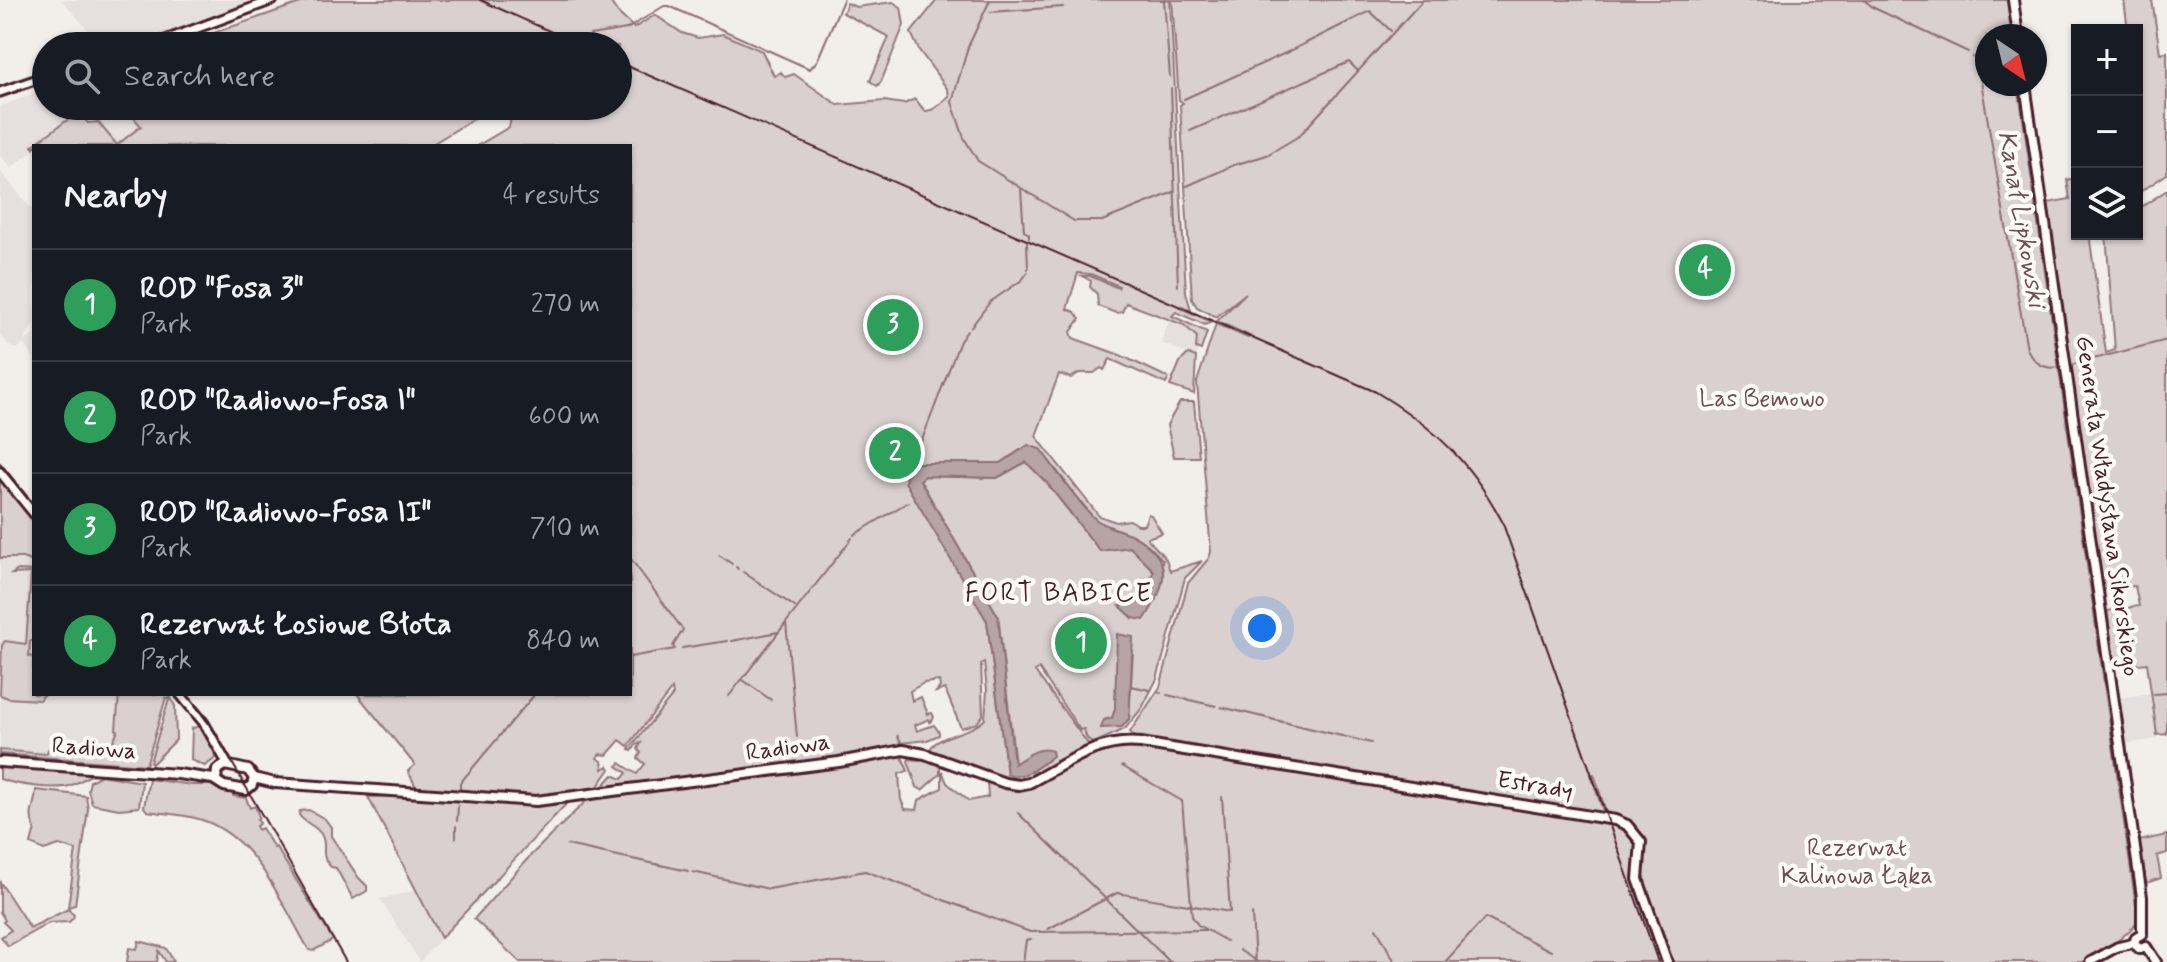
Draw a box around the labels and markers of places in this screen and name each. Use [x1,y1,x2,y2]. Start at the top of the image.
pin: 4 [1679,240,1731,300]
pin: 3 [867,295,919,355]
pin: 2 [869,423,921,483]
pin: 1 [1055,613,1107,673]

